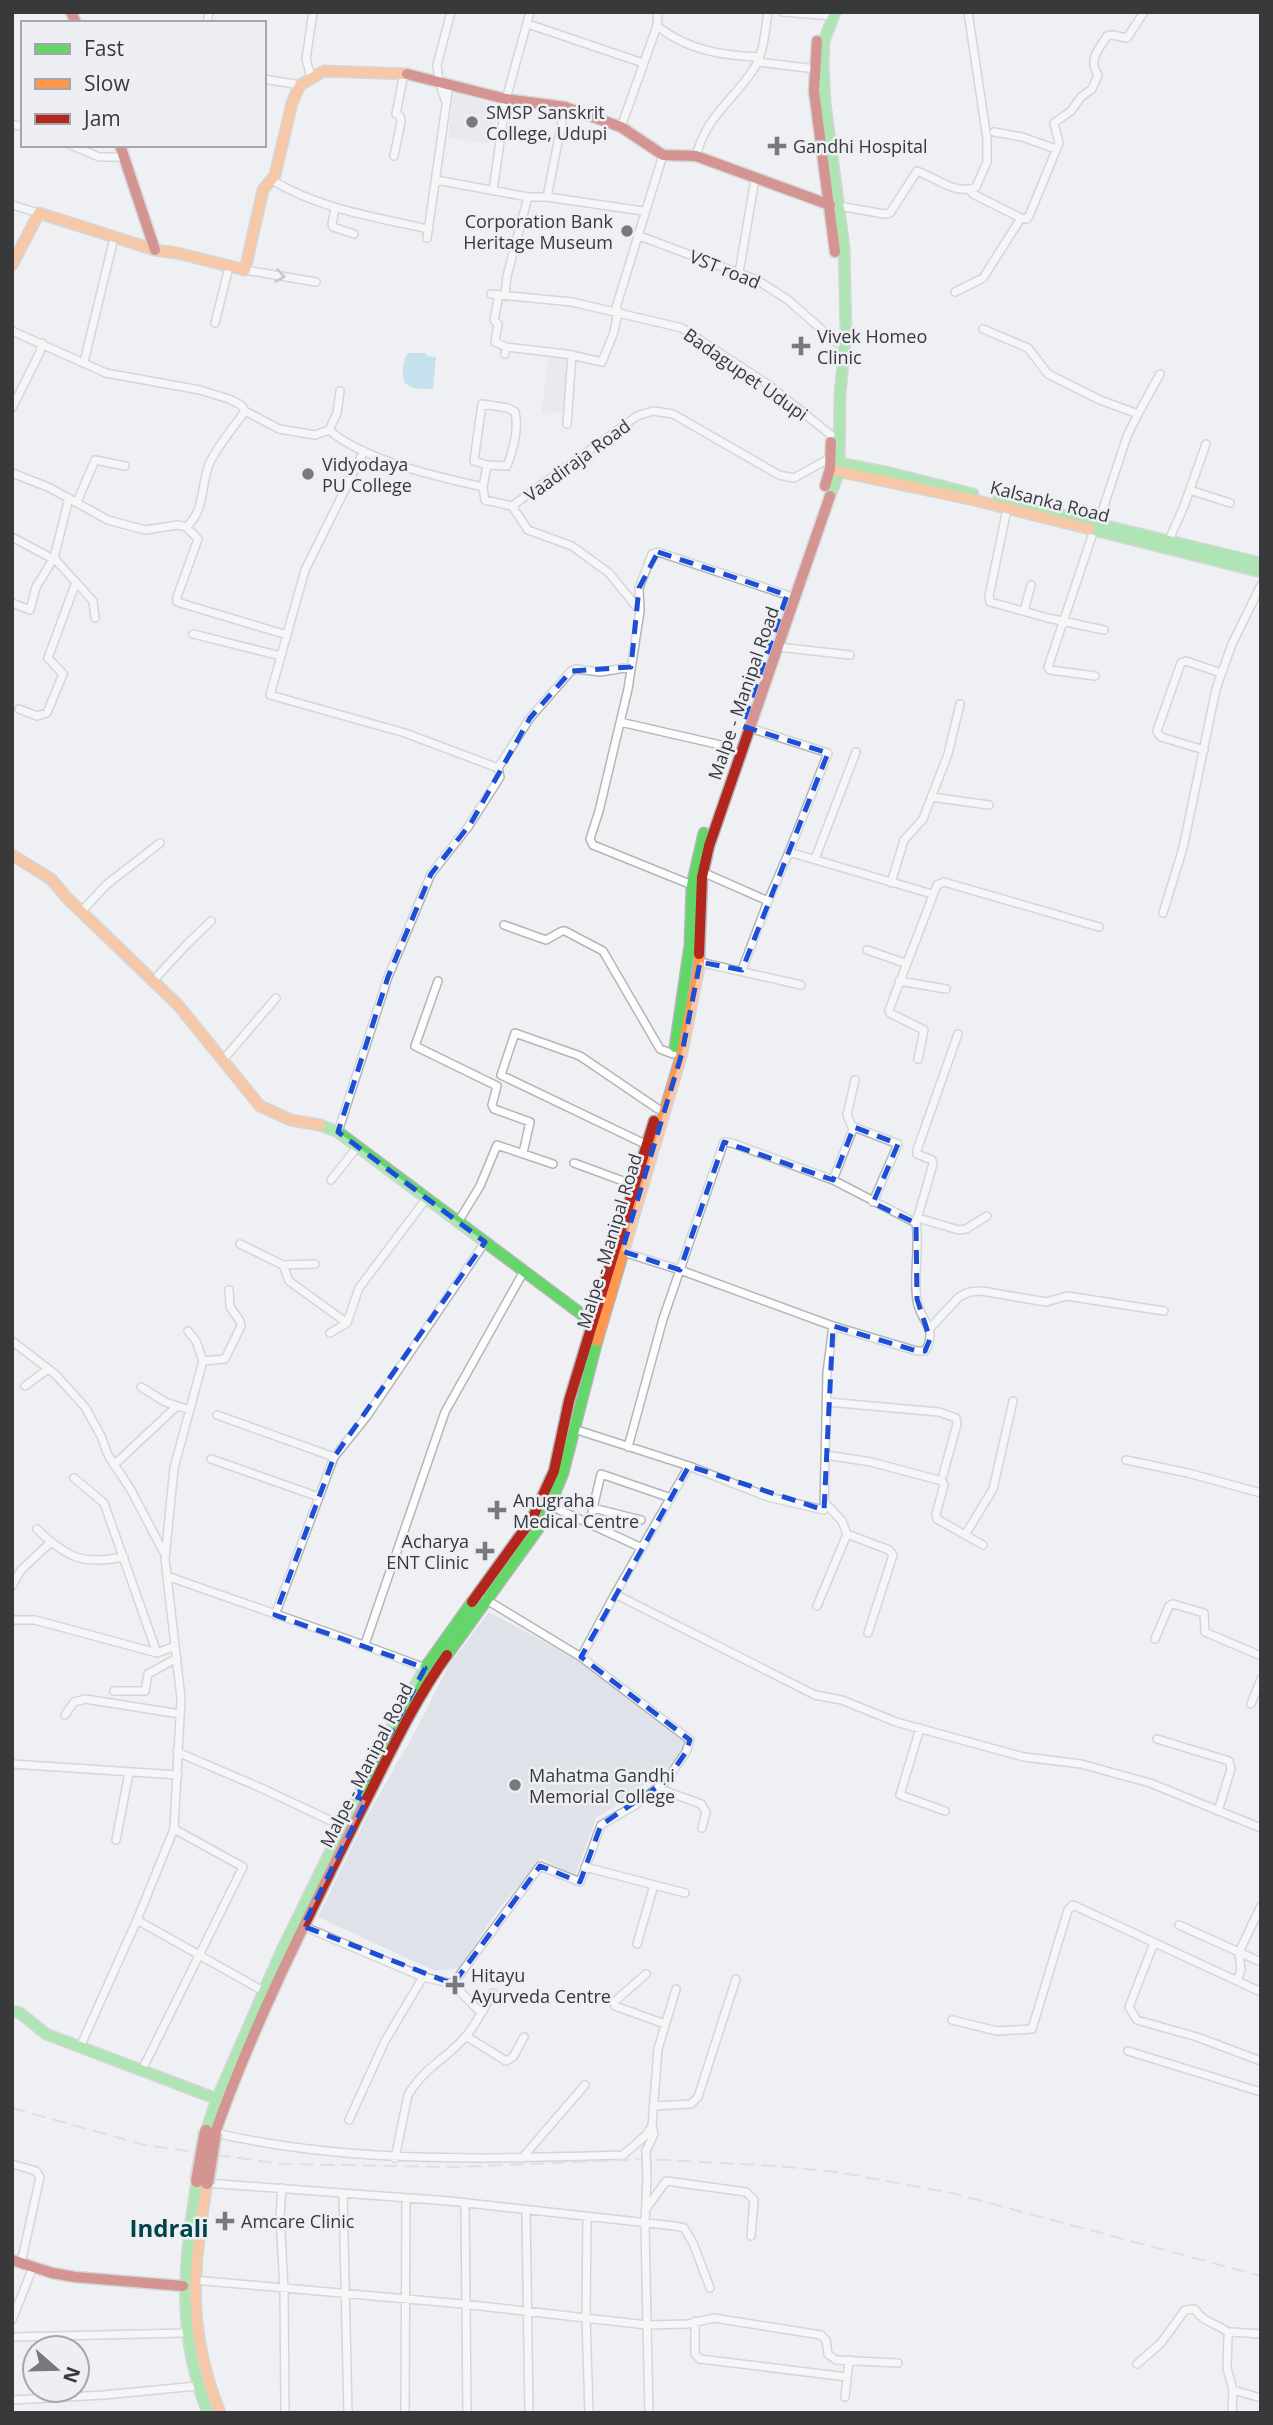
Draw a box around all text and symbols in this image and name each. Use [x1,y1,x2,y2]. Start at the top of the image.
legend [21,21,266,147]
text: Fast [84,34,124,62]
text: Slow [84,69,130,97]
place label: SMSP Sanskrit College, Udupi [486,100,607,145]
text: Jam [82,104,121,132]
marker: SMSP Sanskrit College, Udupi [464,114,480,130]
place label: Gandhi Hospital [793,134,928,158]
marker: Gandhi Hospital [767,136,787,156]
place label: Corporation Bank Heritage Museum [463,209,614,254]
marker: Corporation Bank Heritage Museum [619,223,635,239]
street label: VST road [686,244,764,294]
one-way arrow [274,269,286,284]
street label: Badagupet Udupi [679,322,813,426]
place label: Vivek Homeo Clinic [817,324,927,369]
marker: Vivek Homeo Clinic [791,336,811,356]
street label: Vaadiraja Road [519,413,635,507]
place label: Vidyodaya PU College [322,452,412,497]
marker: Vidyodaya PU College [300,466,316,482]
street label: Kalsanka Road [988,475,1112,527]
street label: Malpe - Manipal Road [702,603,784,783]
street label: Malpe - Manipal Road [571,1150,647,1332]
place label: Anugraha Medical Centre [513,1488,639,1533]
marker: Anugraha Medical Centre [487,1500,507,1520]
place label: Acharya ENT Clinic [386,1529,469,1574]
marker: Acharya ENT Clinic [475,1541,495,1561]
street label: Malpe - Manipal Road [314,1678,418,1852]
place label: Mahatma Gandhi Memorial College [529,1763,675,1808]
marker: Mahatma Gandhi Memorial College [507,1777,523,1793]
place label: Hitayu Ayurveda Centre [471,1963,611,2008]
marker: Hitayu Ayurveda Centre [445,1975,465,1995]
place label: Amcare Clinic [241,2209,355,2233]
district label: Indrali [130,2211,208,2244]
marker: Amcare Clinic [215,2211,235,2231]
north arrow [21,2334,91,2404]
text: N [57,2363,87,2387]

